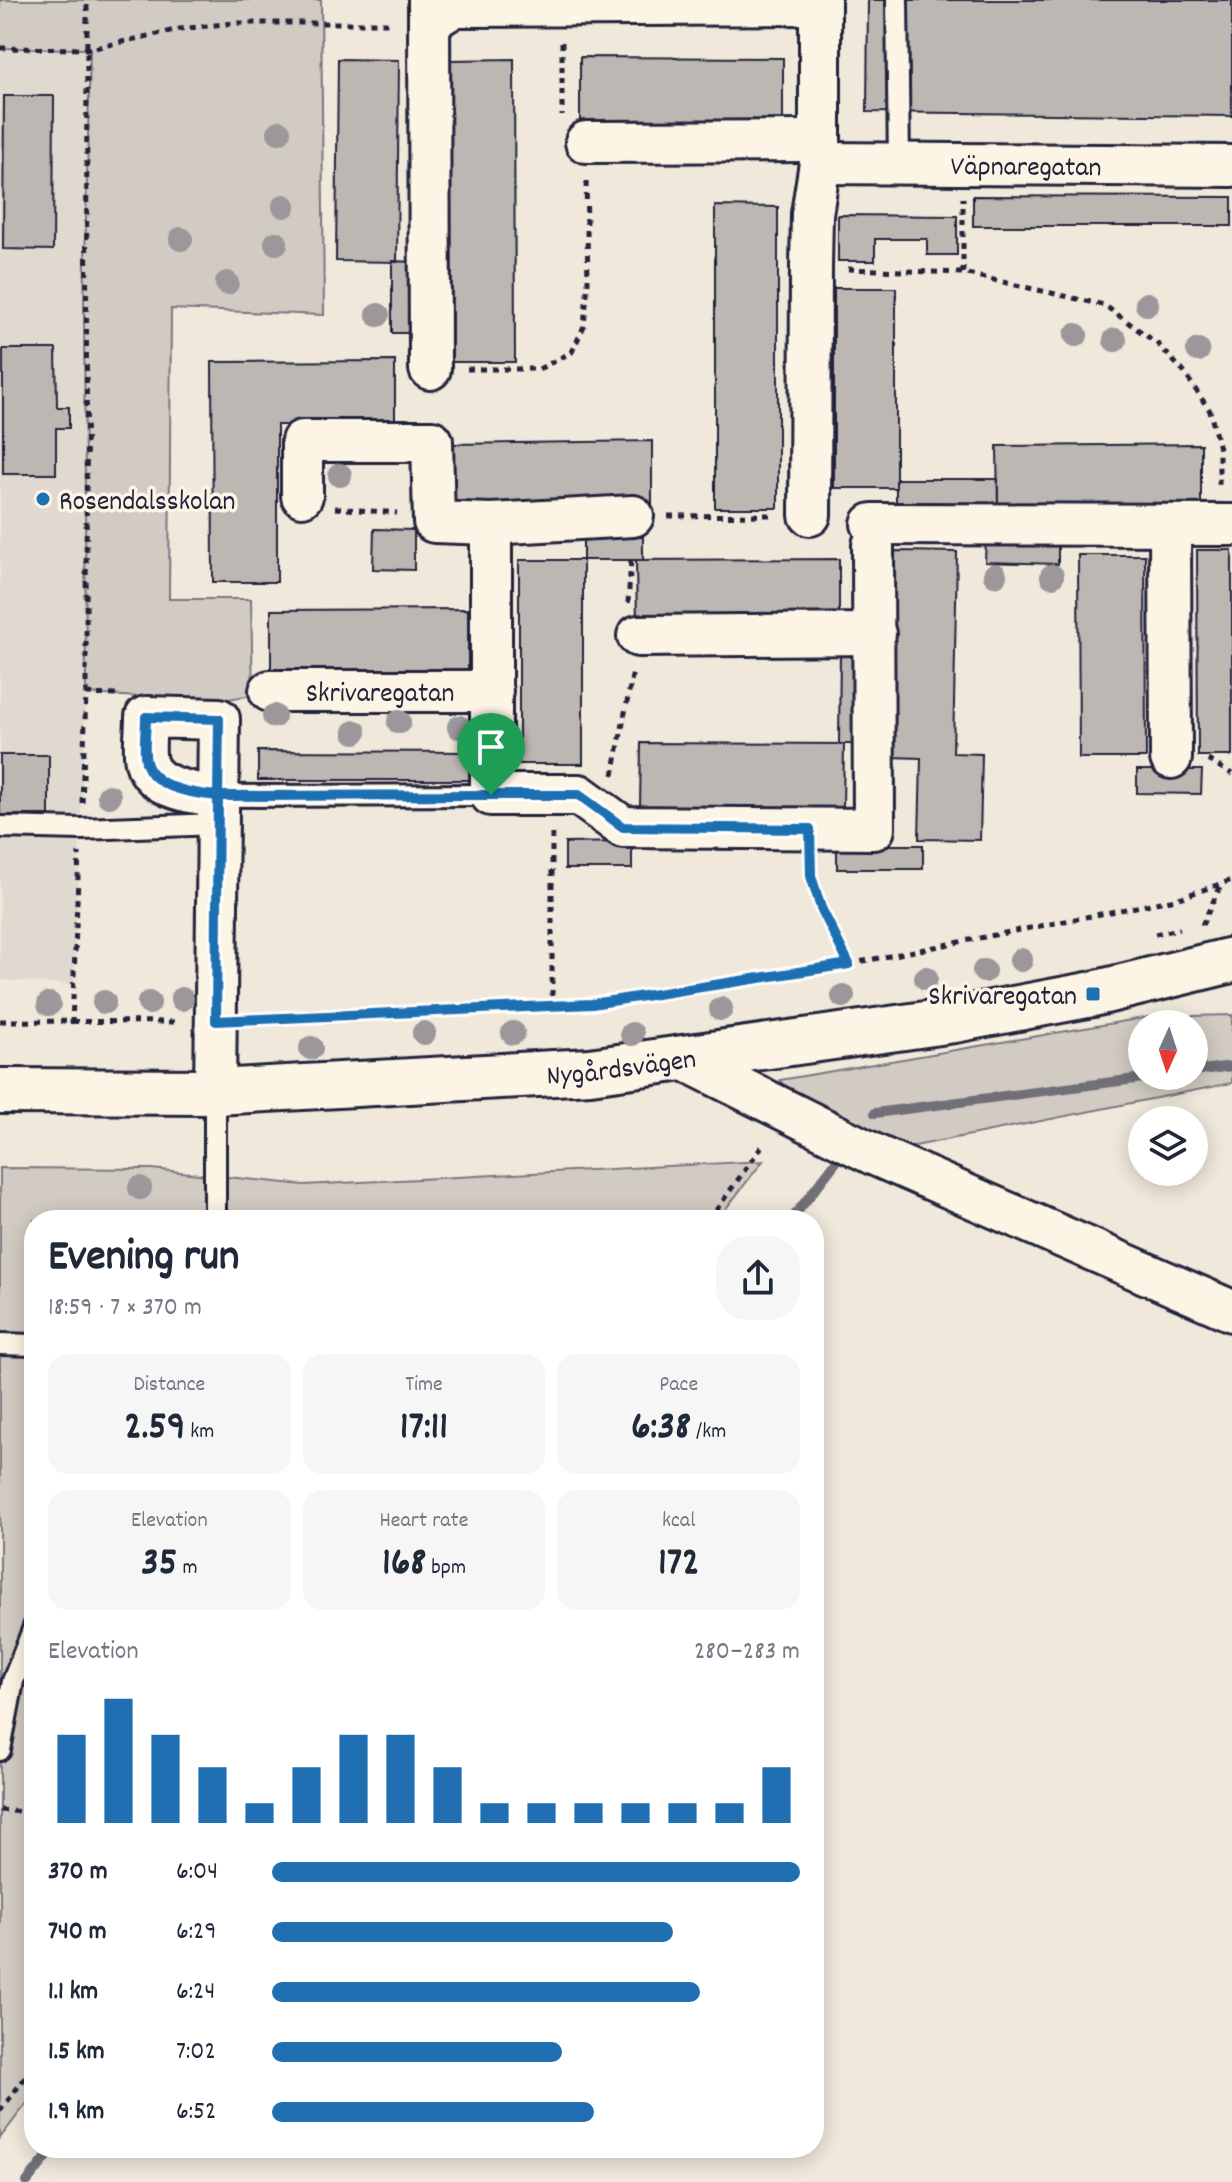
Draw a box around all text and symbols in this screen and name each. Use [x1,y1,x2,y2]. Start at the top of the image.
street label: Väpnaregatan [950,149,1102,190]
place label: Rosendalsskolan [59,484,235,524]
marker: Rosendalsskolan [34,490,52,508]
street label: Skrivaregatan [306,676,454,716]
pin [457,713,525,795]
icon: arrive [469,725,513,769]
place label: Skrivaregatan [928,979,1077,1019]
marker: Skrivaregatan [1084,985,1102,1003]
north arrow [1128,1010,1208,1090]
map controls [1128,1010,1208,1186]
street label: Nygårdsvägen [546,1041,699,1098]
button: layers [1128,1106,1208,1186]
text: Evening run [48,1228,239,1291]
button: share [716,1236,800,1320]
text: 18:59 · 7 × 370 m [48,1290,202,1327]
text: Distance [133,1370,205,1401]
text: Time [405,1370,443,1401]
text: Pace [659,1370,698,1401]
text: 2.59 [124,1401,185,1458]
text: 17:11 [400,1401,448,1458]
text: 6:38 [631,1401,691,1458]
text: km [185,1417,214,1448]
text: /km [691,1417,726,1448]
text: Elevation [131,1506,208,1537]
text: Heart rate [380,1506,468,1537]
text: kcal [662,1506,695,1537]
text: 35 [141,1537,177,1594]
text: 168 [382,1537,426,1594]
text: 172 [658,1537,699,1594]
text: m [177,1553,198,1584]
text: bpm [426,1553,466,1584]
text: Elevation [48,1634,138,1671]
text: 280–283 m [694,1634,800,1671]
text: 370 m [48,1854,108,1891]
text: 6:04 [176,1854,218,1891]
text: 740 m [48,1914,107,1951]
text: 6:29 [176,1914,216,1951]
text: 1.1 km [48,1974,98,2011]
text: 6:24 [176,1974,215,2011]
text: 1.5 km [48,2034,105,2071]
text: 7:02 [176,2034,216,2071]
text: 1.9 km [48,2094,104,2131]
text: 6:52 [176,2094,216,2131]

